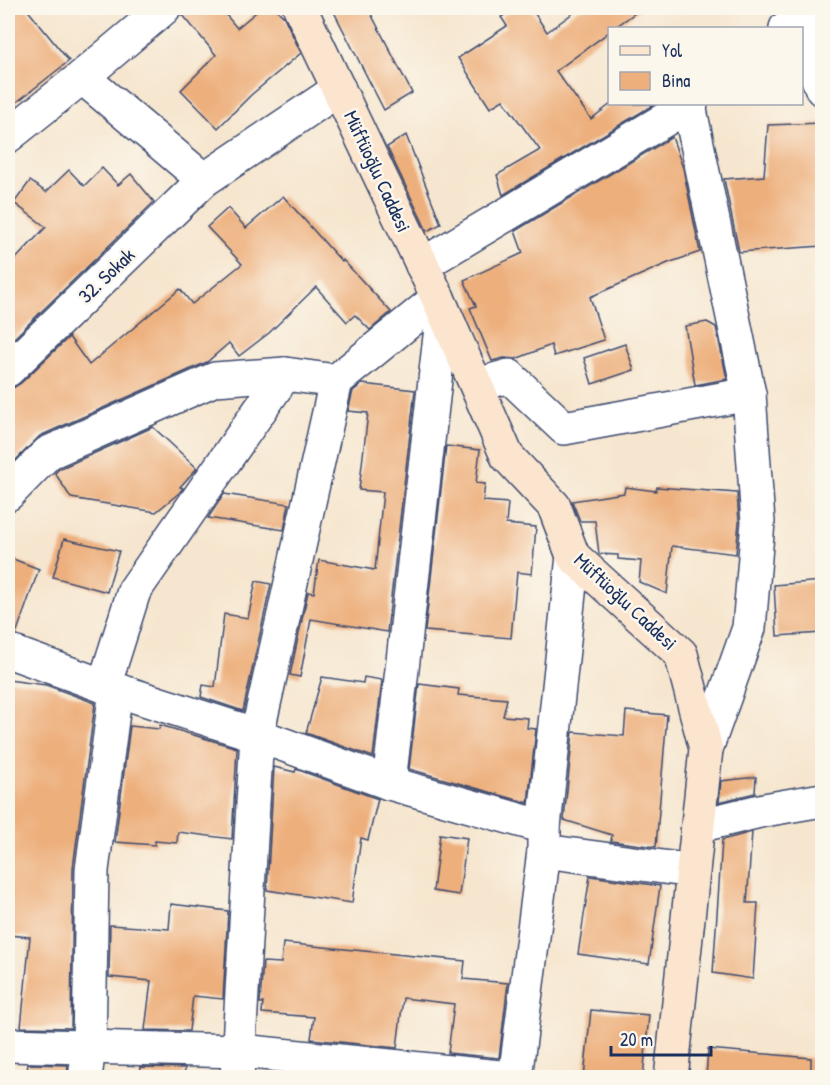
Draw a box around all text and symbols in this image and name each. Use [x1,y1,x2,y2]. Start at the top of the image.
legend [608,27,803,105]
text: Yol [662,38,682,63]
text: Bina [662,68,690,93]
street label: Müftüoğlu Caddesi [338,106,418,236]
street label: 32. Sokak [72,241,140,309]
street label: Müftüoğlu Caddesi [569,546,683,656]
scale bar [611,1019,712,1057]
text: 20 m [620,1027,653,1052]

